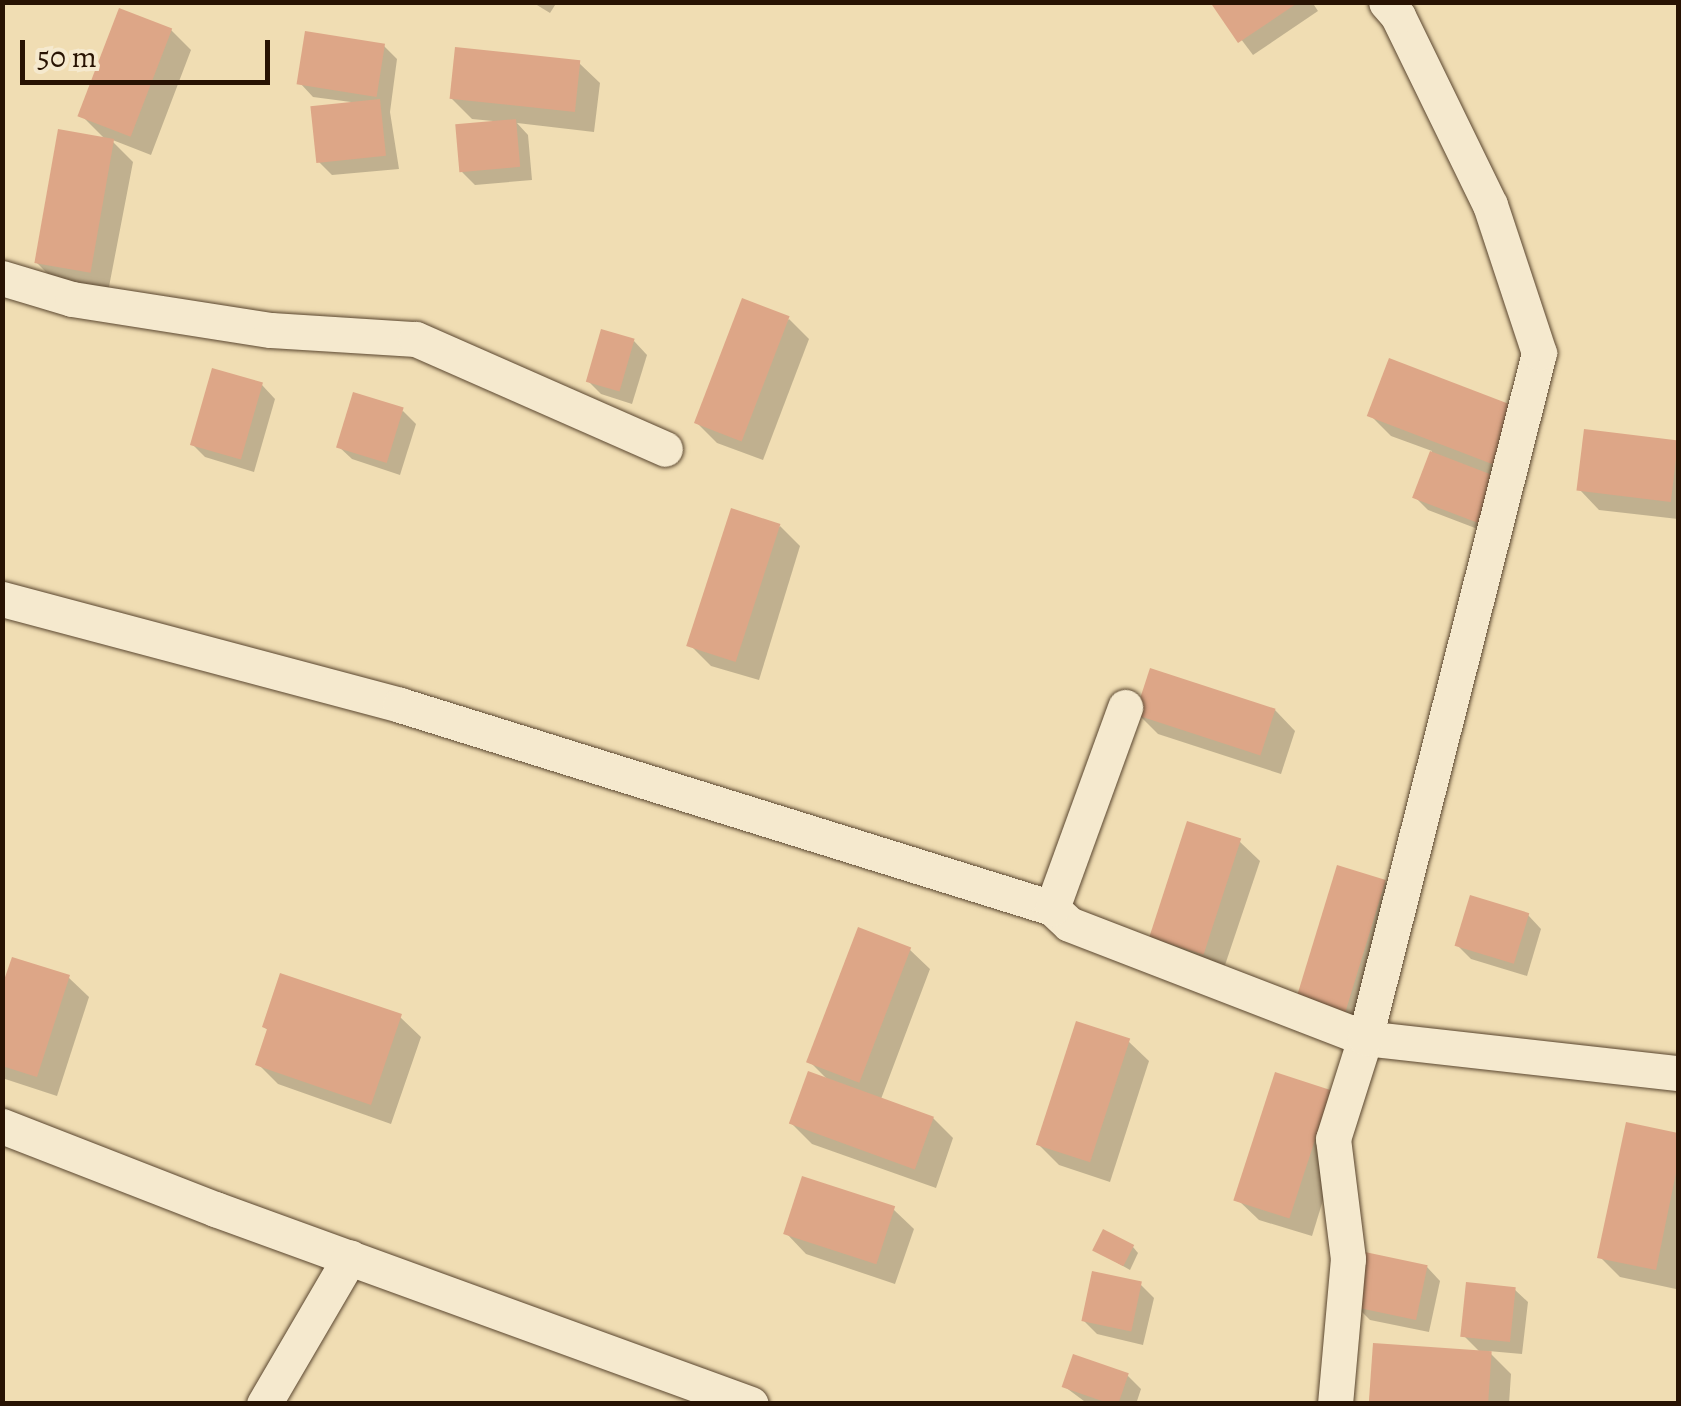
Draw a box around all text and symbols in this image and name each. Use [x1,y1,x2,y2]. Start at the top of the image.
scale bar [25,20,275,82]
text: 50 m [37,37,97,77]

